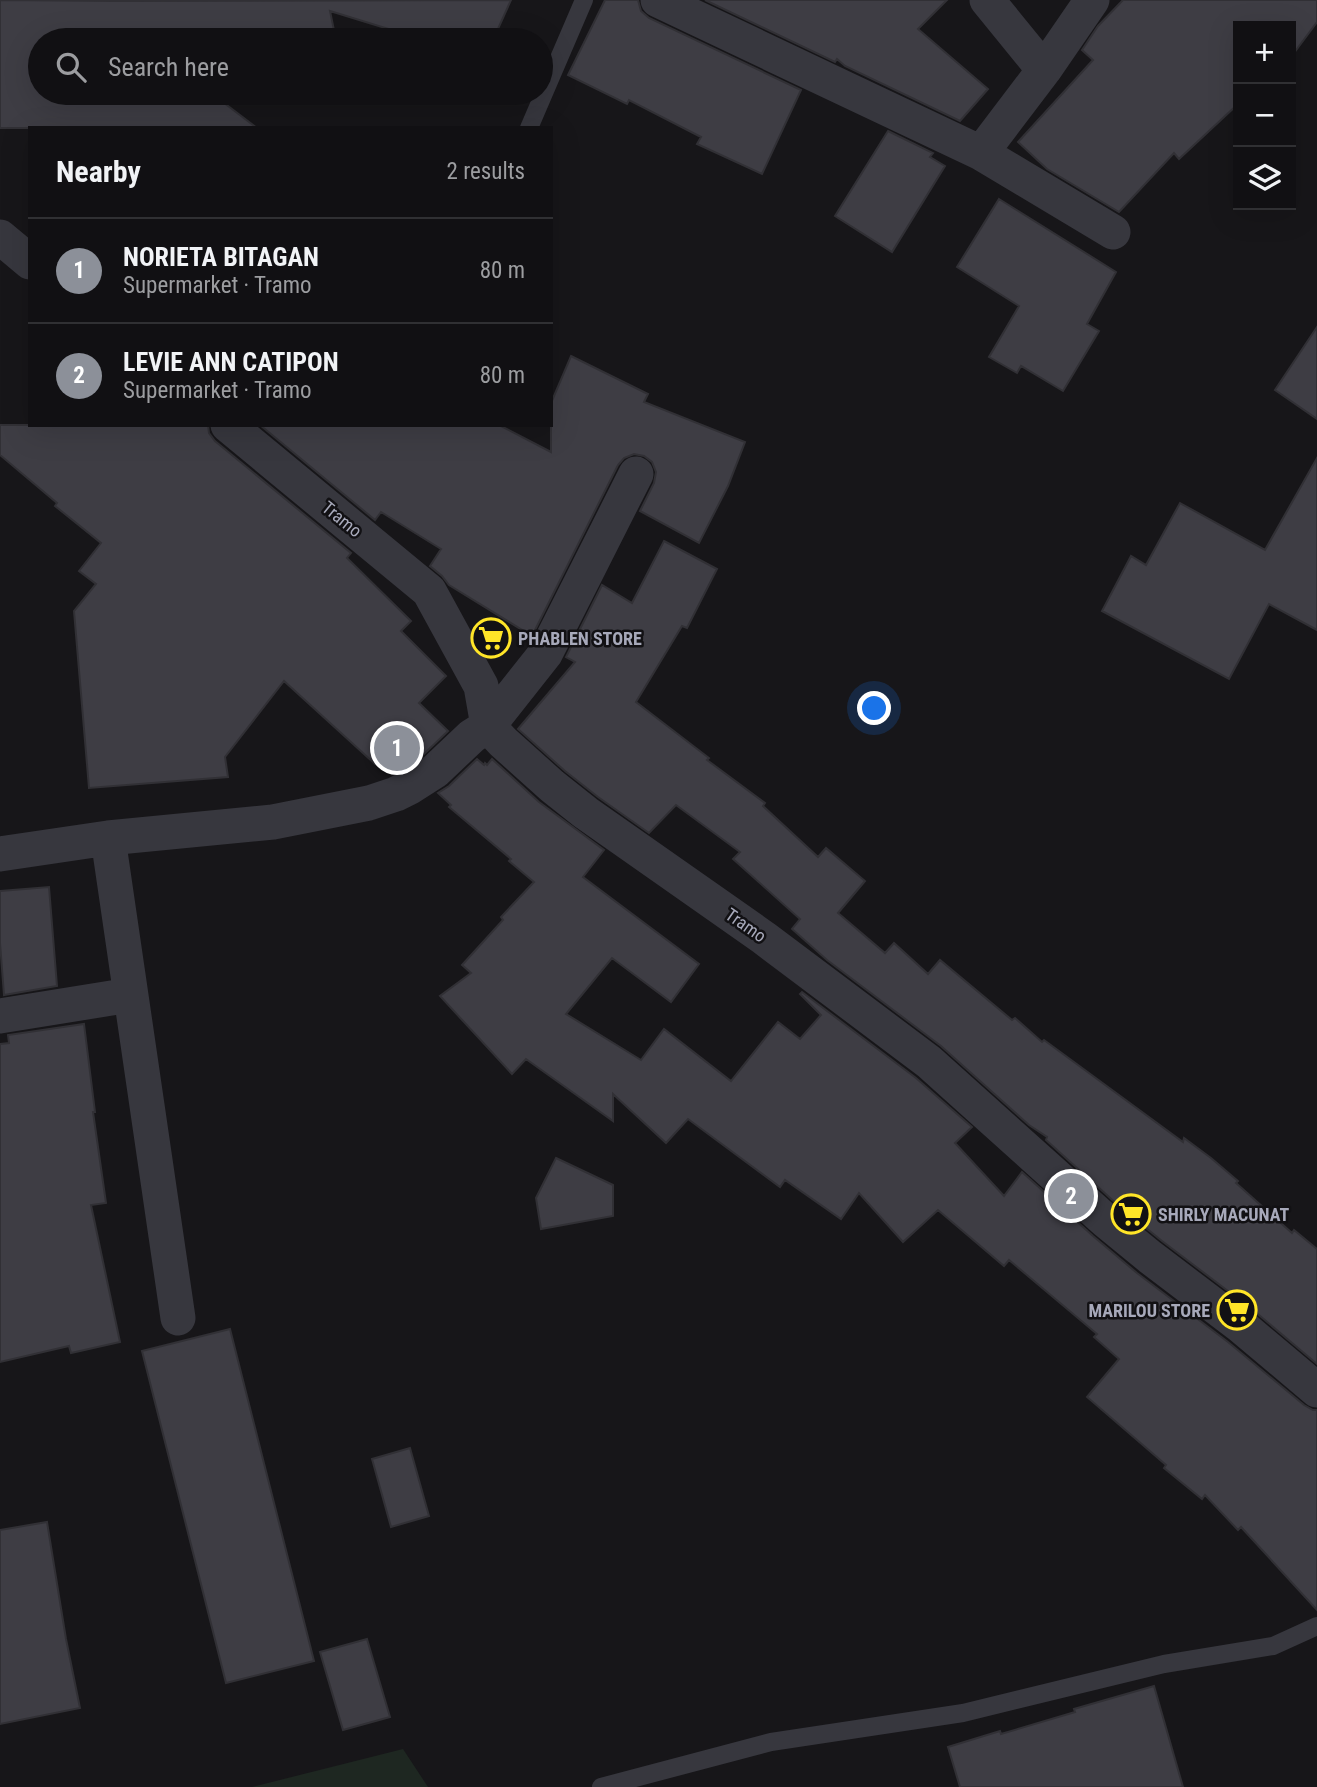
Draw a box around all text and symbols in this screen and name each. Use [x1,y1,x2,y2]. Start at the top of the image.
map controls [1233,21,1296,210]
button: + [1233,21,1296,84]
search box [28,28,553,105]
icon: search [52,48,90,86]
text: Search here [108,52,229,82]
button: − [1233,84,1296,147]
button: layers [1233,147,1296,210]
text: Nearby [56,154,141,189]
text: 2 results [447,158,525,185]
text: NORIETA BITAGAN [123,242,319,272]
text: 1 [73,257,85,284]
text: 80 m [480,257,525,284]
text: Supermarket · Tramo [123,272,312,299]
text: LEVIE ANN CATIPON [123,347,339,377]
text: 2 [73,362,85,389]
text: 80 m [480,362,525,389]
text: Supermarket · Tramo [123,377,312,404]
street label: Tramo [318,497,366,541]
supermarket icon: PHABLEN STORE [470,617,512,659]
place label: PHABLEN STORE [518,628,642,649]
your location [857,691,891,725]
pin: 1 [374,722,420,774]
street label: Tramo [722,903,770,947]
pin: 2 [1048,1170,1094,1222]
supermarket icon: SHIRLY MACUNAT [1110,1193,1152,1235]
place label: SHIRLY MACUNAT [1158,1204,1289,1225]
supermarket icon: MARILOU STORE [1216,1289,1258,1331]
place label: MARILOU STORE [1088,1300,1210,1321]

